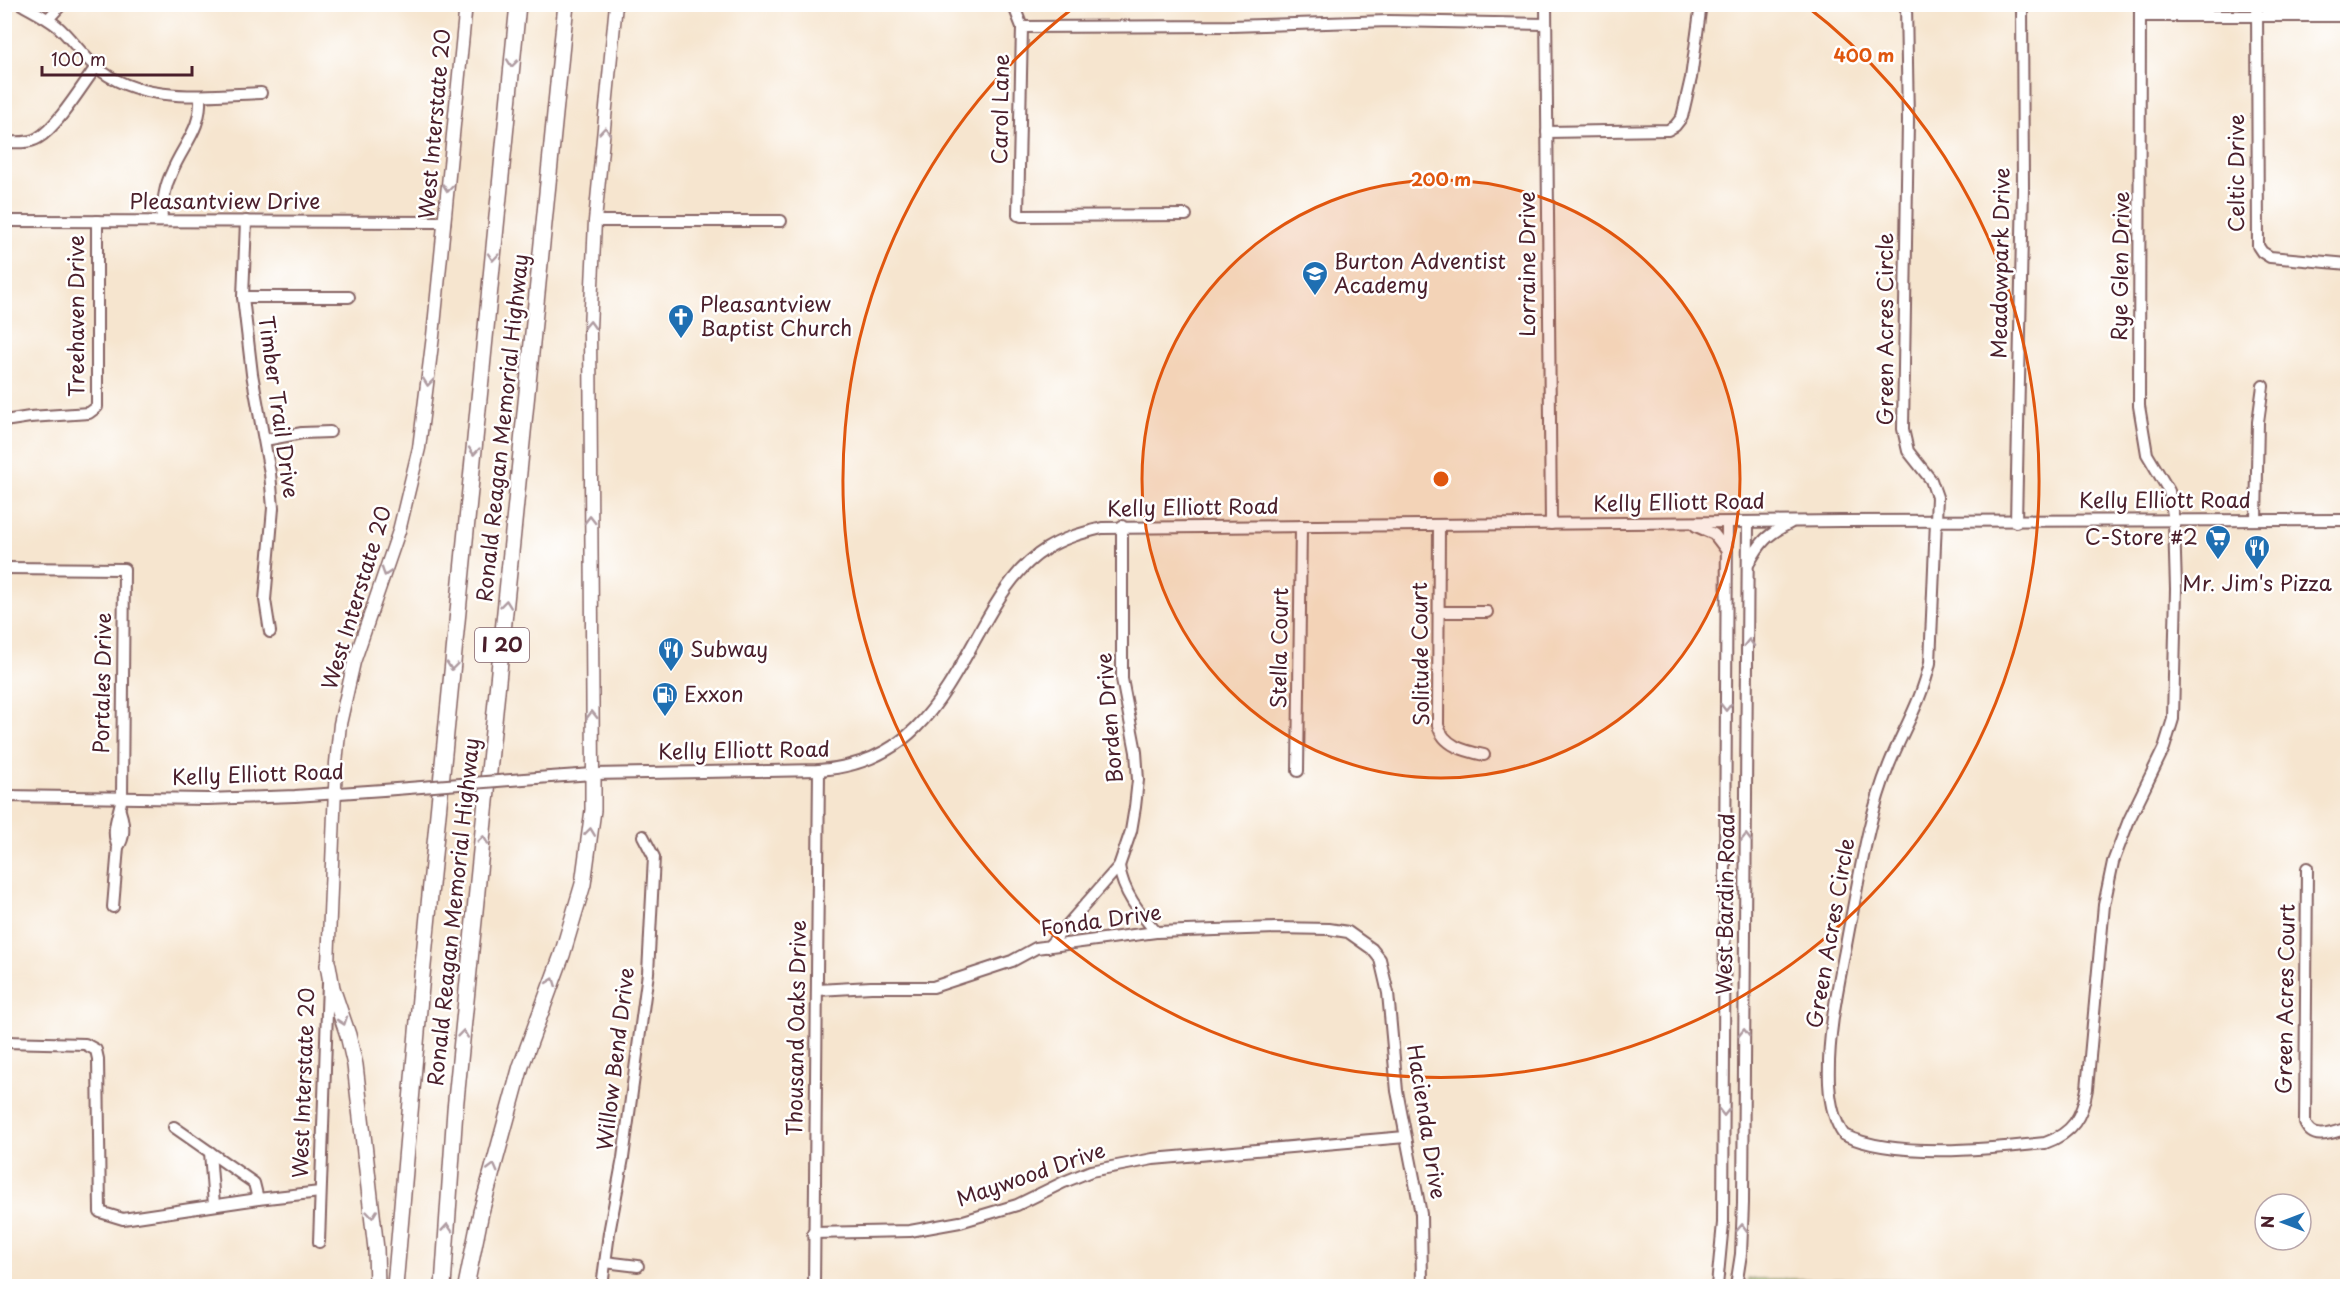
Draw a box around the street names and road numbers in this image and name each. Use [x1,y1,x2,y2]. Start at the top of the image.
street label: West Interstate 20 [409,27,457,220]
street label: Carol Lane [982,53,1016,165]
street label: Celtic Drive [2219,114,2251,232]
street label: Meadowpark Drive [1981,167,2017,359]
street label: Pleasantview Drive [130,184,320,216]
street label: Lorraine Drive [1510,191,1542,337]
street label: Rye Glen Drive [2102,191,2136,341]
street label: Green Acres Circle [1868,233,1900,425]
street label: Treehaven Drive [59,235,91,397]
street label: Ronald Reagan Memorial Highway [467,252,535,604]
street label: Timber Trail Drive [251,313,309,500]
street label: Kelly Elliott Road [2079,483,2251,515]
street label: Kelly Elliott Road [1593,484,1765,518]
street label: Kelly Elliott Road [1107,489,1279,523]
street label: West Interstate 20 [312,501,398,693]
street label: Solitude Court [1402,582,1436,726]
street label: Stella Court [1261,587,1295,709]
street label: Portales Drive [84,612,118,754]
road number: I 20 [475,628,529,662]
street label: Borden Drive [1086,652,1130,785]
street label: Kelly Elliott Road [658,732,830,766]
street label: Ronald Reagan Memorial Highway [418,736,486,1088]
street label: Kelly Elliott Road [171,754,344,792]
street label: West Bardin Road [1706,813,1742,995]
street label: Green Acres Circle [1797,835,1862,1030]
street label: Fonda Drive [1038,895,1163,943]
street label: Green Acres Court [2266,904,2302,1094]
street label: Thousand Oaks Drive [777,920,813,1136]
street label: Willow Bend Drive [587,965,641,1152]
street label: West Interstate 20 [283,987,321,1179]
street label: Hacienda Drive [1400,1042,1456,1201]
street label: Maywood Drive [952,1133,1109,1214]

